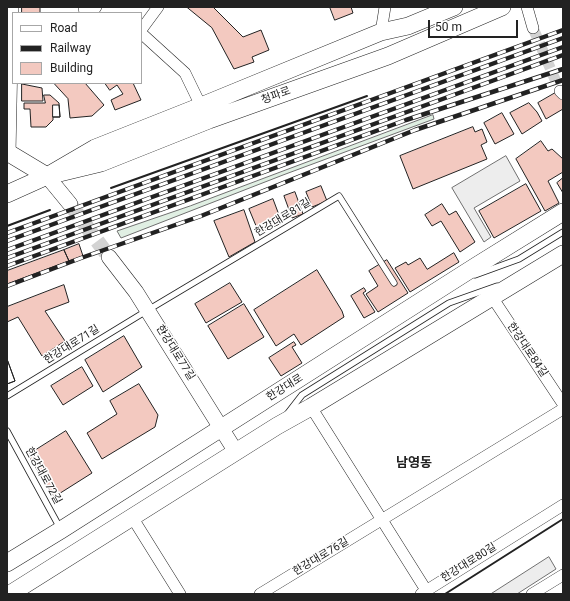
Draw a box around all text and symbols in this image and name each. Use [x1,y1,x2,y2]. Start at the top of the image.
legend [12,12,142,84]
scale bar [430,12,520,38]
text: 50 m [435,20,462,34]
text: Road [50,21,78,35]
text: Railway [50,41,91,55]
text: Building [50,61,93,75]
street label: 청파로 [259,85,293,107]
street label: 한강대로81길 [253,196,313,240]
street label: 한강대로84길 [504,320,550,380]
street label: 한강대로71길 [42,323,102,367]
street label: 한강대로77길 [153,323,197,383]
street label: 한강대로 [264,372,306,404]
street label: 한강대로72길 [22,445,64,507]
district label: 남영동 [396,456,432,472]
street label: 한강대로76길 [291,535,351,579]
street label: 한강대로80길 [439,541,499,585]

